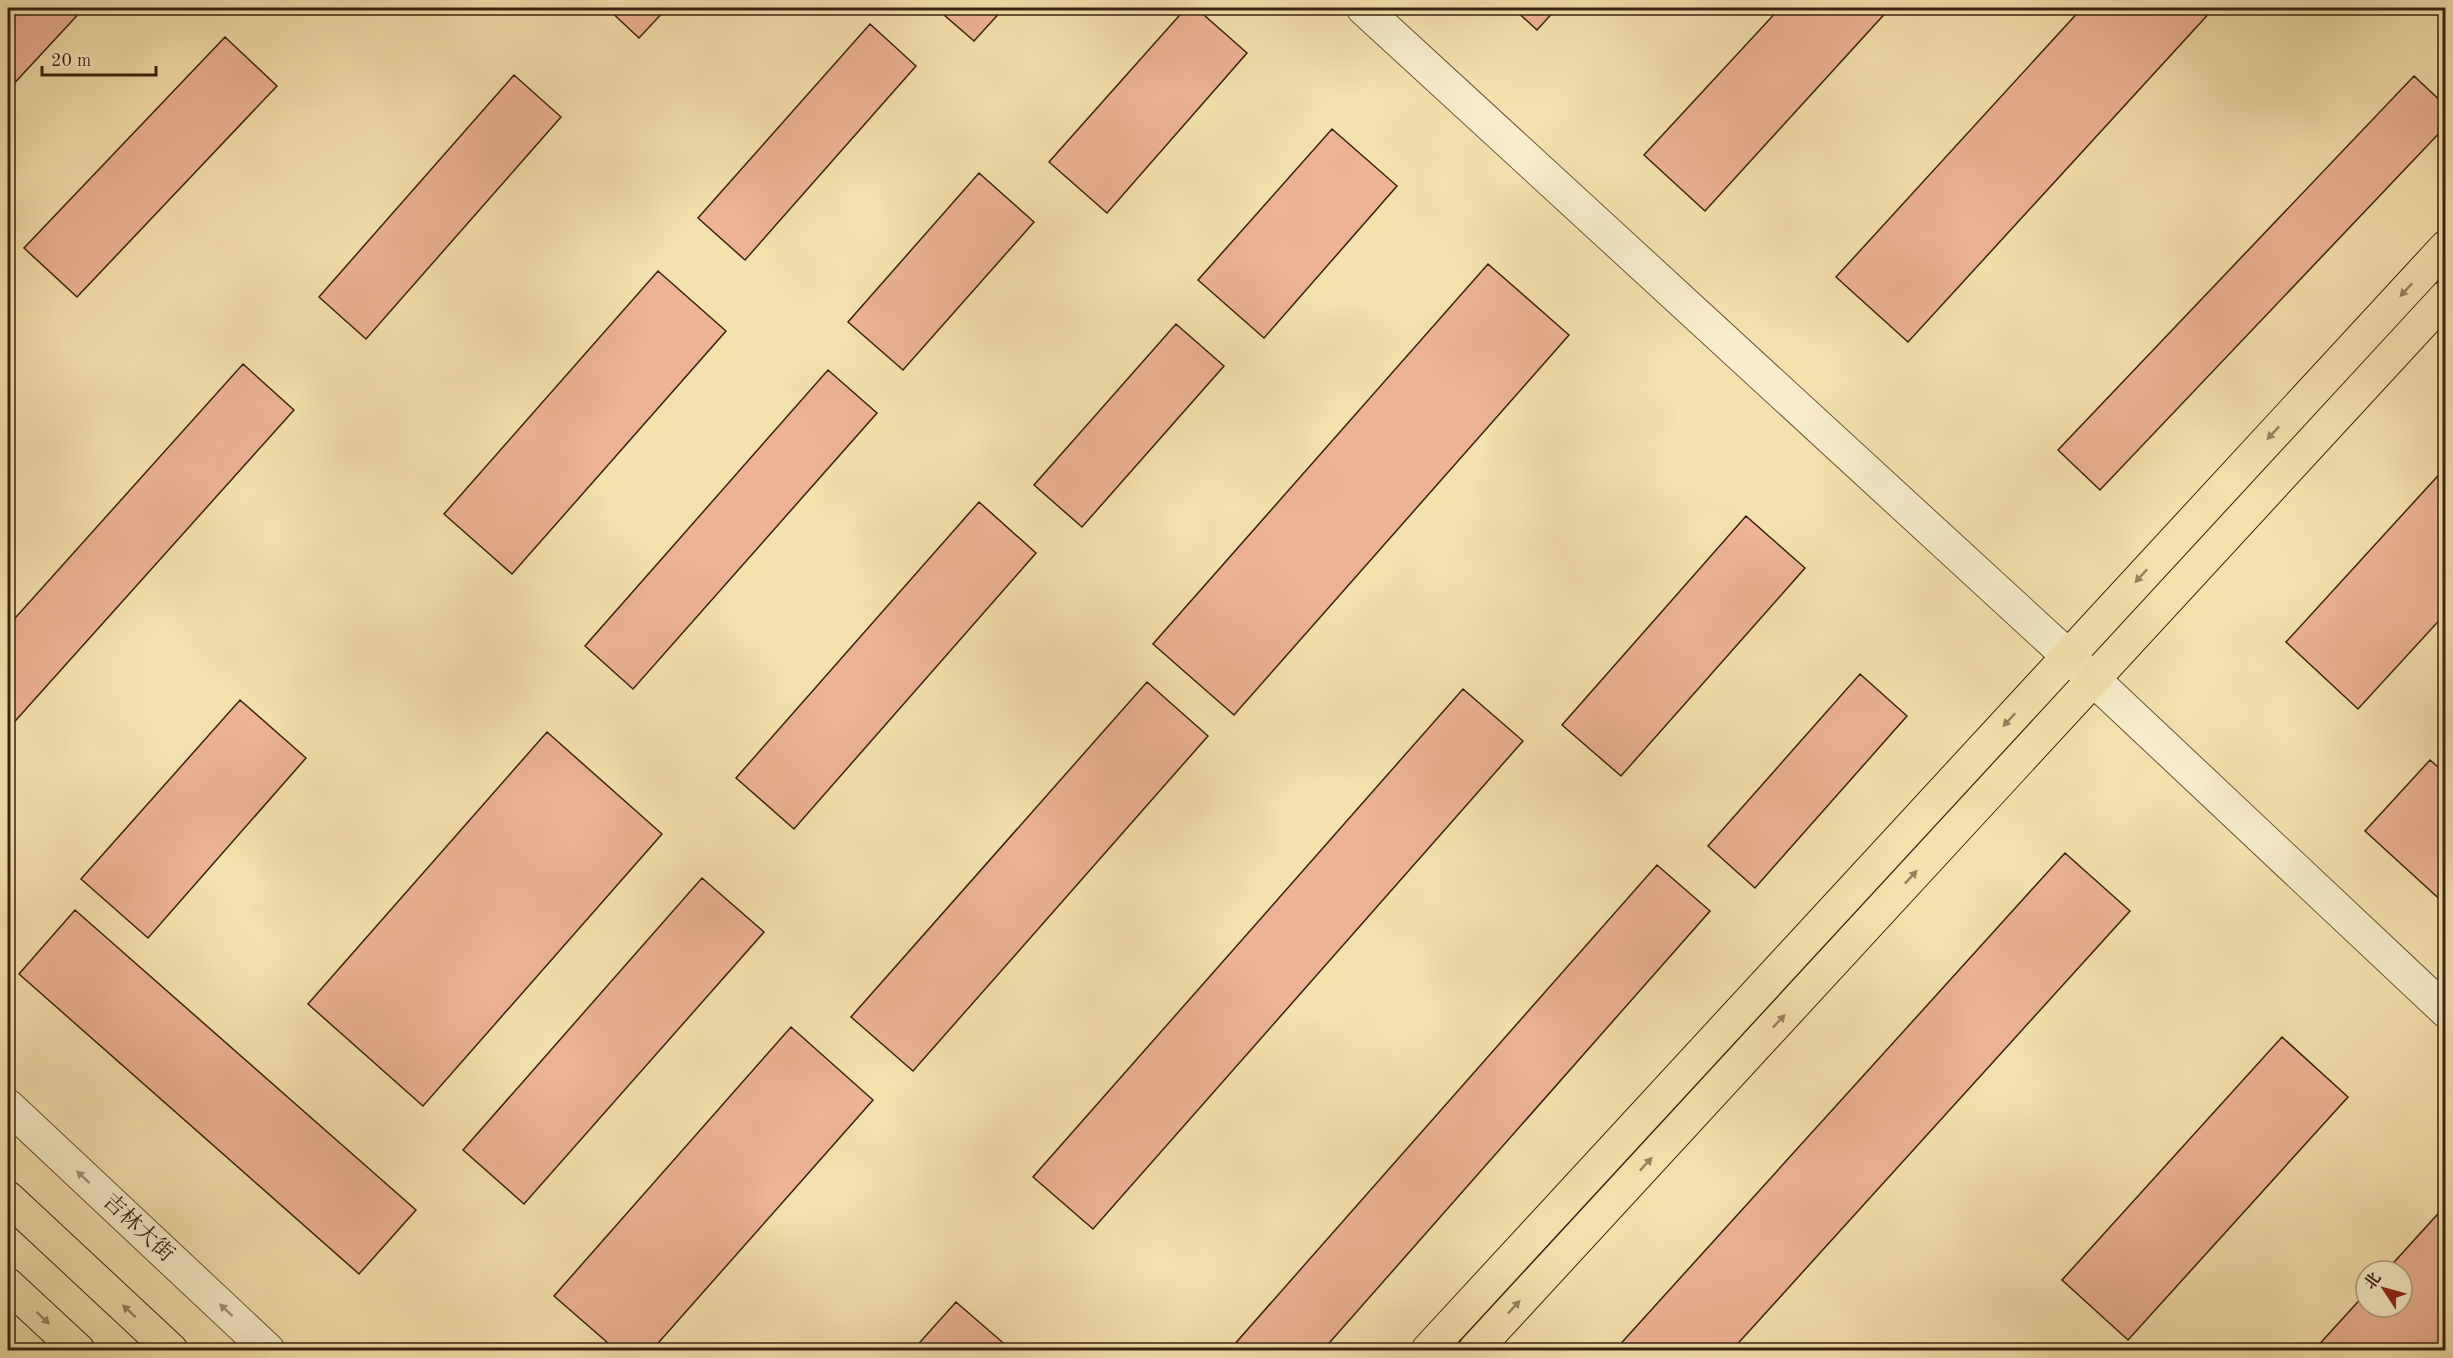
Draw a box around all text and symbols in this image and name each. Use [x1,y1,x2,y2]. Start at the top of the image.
scale bar [42,39,156,77]
text: 20 m [51,52,91,70]
one-way arrow [2399,282,2413,297]
one-way arrow [2267,426,2281,440]
one-way arrow [2135,568,2148,583]
one-way arrow [2002,712,2016,727]
one-way arrow [1904,870,1917,885]
one-way arrow [1771,1014,1785,1028]
one-way arrow [1639,1157,1653,1171]
one-way arrow [76,1170,91,1184]
street label: 吉林大街 [98,1188,179,1266]
north arrow [2354,1259,2414,1319]
text: 北 [2361,1269,2385,1293]
one-way arrow [1507,1300,1521,1315]
one-way arrow [122,1304,136,1318]
one-way arrow [219,1304,233,1318]
one-way arrow [35,1310,49,1324]

